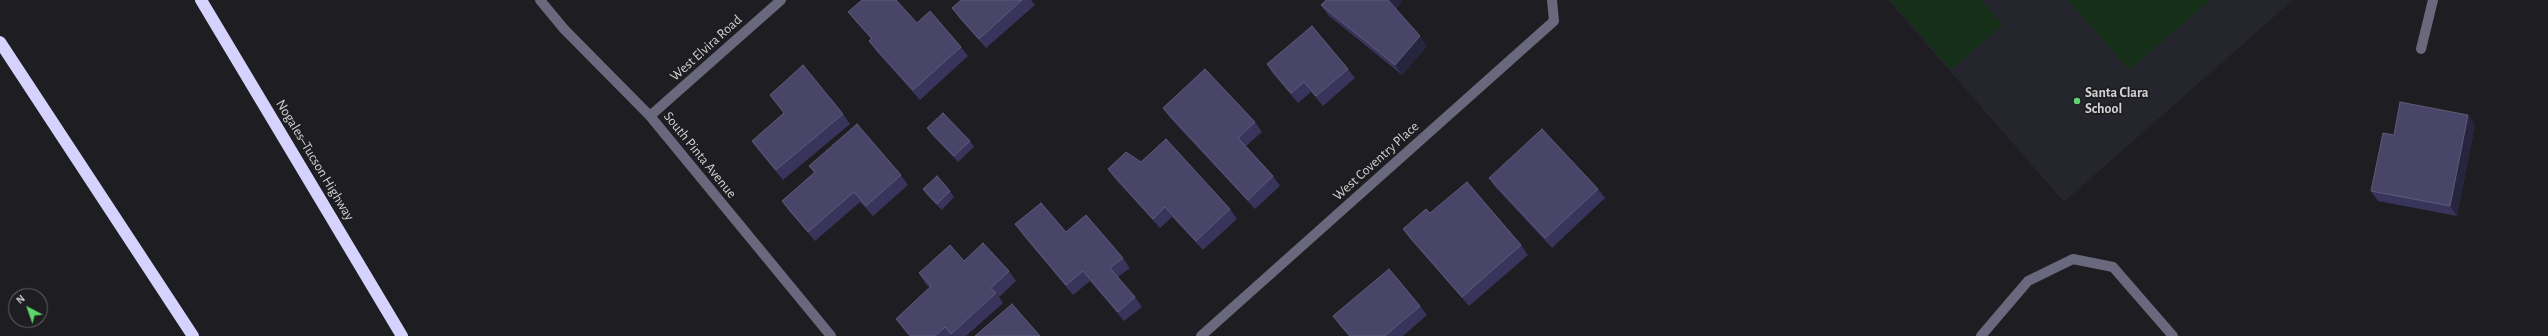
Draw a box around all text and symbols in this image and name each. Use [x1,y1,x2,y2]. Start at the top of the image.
street label: West Elvira Road [667,11,745,85]
place label: Santa Clara School [2085,85,2148,118]
street label: Nogales–Tucson Highway [272,96,358,224]
marker: Santa Clara School [2072,96,2082,106]
street label: South Pinta Avenue [660,108,740,202]
street label: West Coventry Place [1330,118,1422,204]
north arrow [8,288,48,328]
text: N [14,293,27,306]

